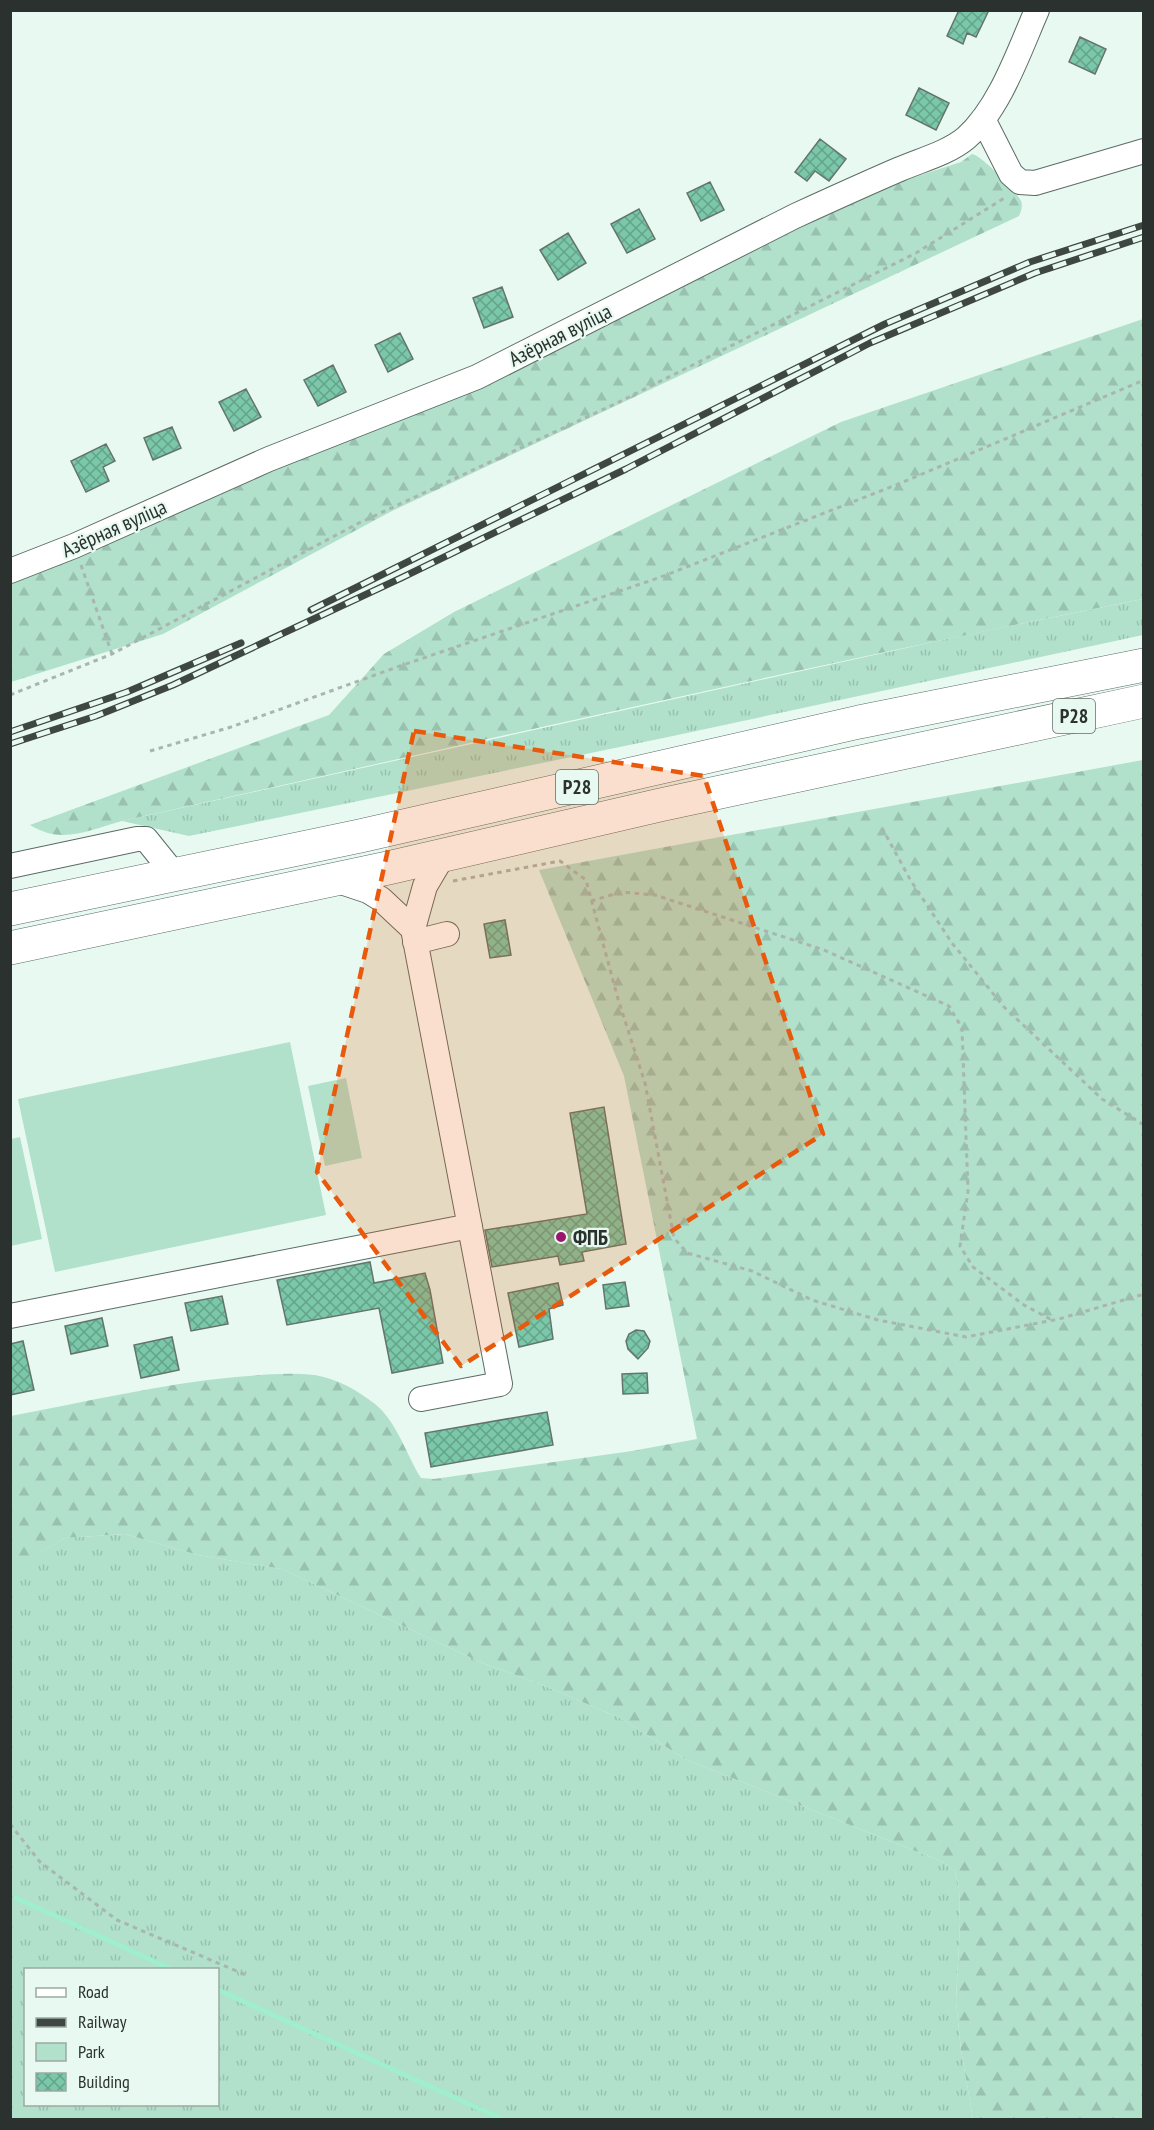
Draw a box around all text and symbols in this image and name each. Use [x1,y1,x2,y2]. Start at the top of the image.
street label: Азёрная вуліца [504,298,616,372]
street label: Азёрная вуліца [57,493,171,563]
road number: Р28 [1053,699,1095,733]
road number: Р28 [556,770,598,804]
place label: ФПБ [573,1224,608,1251]
marker: ФПБ [554,1230,568,1244]
legend [24,1968,219,2106]
text: Road [78,1980,109,2003]
text: Railway [78,2010,127,2033]
text: Park [78,2040,105,2063]
text: Building [78,2070,130,2093]

